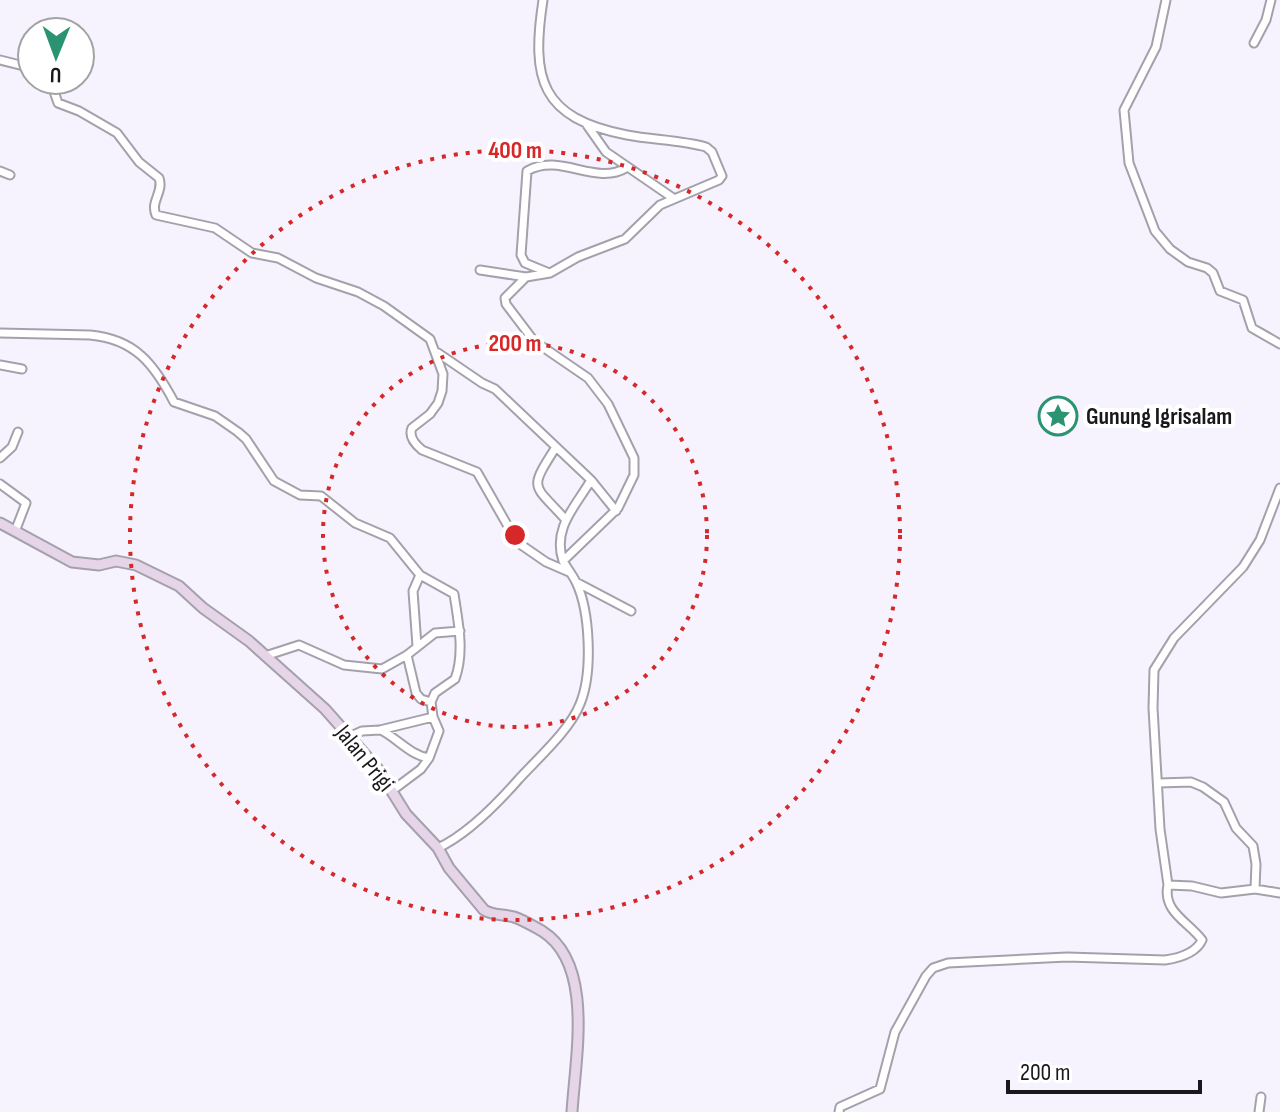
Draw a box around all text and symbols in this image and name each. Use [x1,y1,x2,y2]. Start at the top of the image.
north arrow [16,16,96,96]
text: U [50,61,62,88]
text: 400 m [488,136,542,165]
text: 200 m [488,329,542,358]
place icon: Gunung Igrisalam [1037,395,1079,437]
place label: Gunung Igrisalam [1086,402,1232,431]
centre of rings [501,521,529,549]
street label: Jalan Prigi [328,718,400,798]
scale bar [1008,1044,1200,1094]
text: 200 m [1020,1058,1071,1087]

